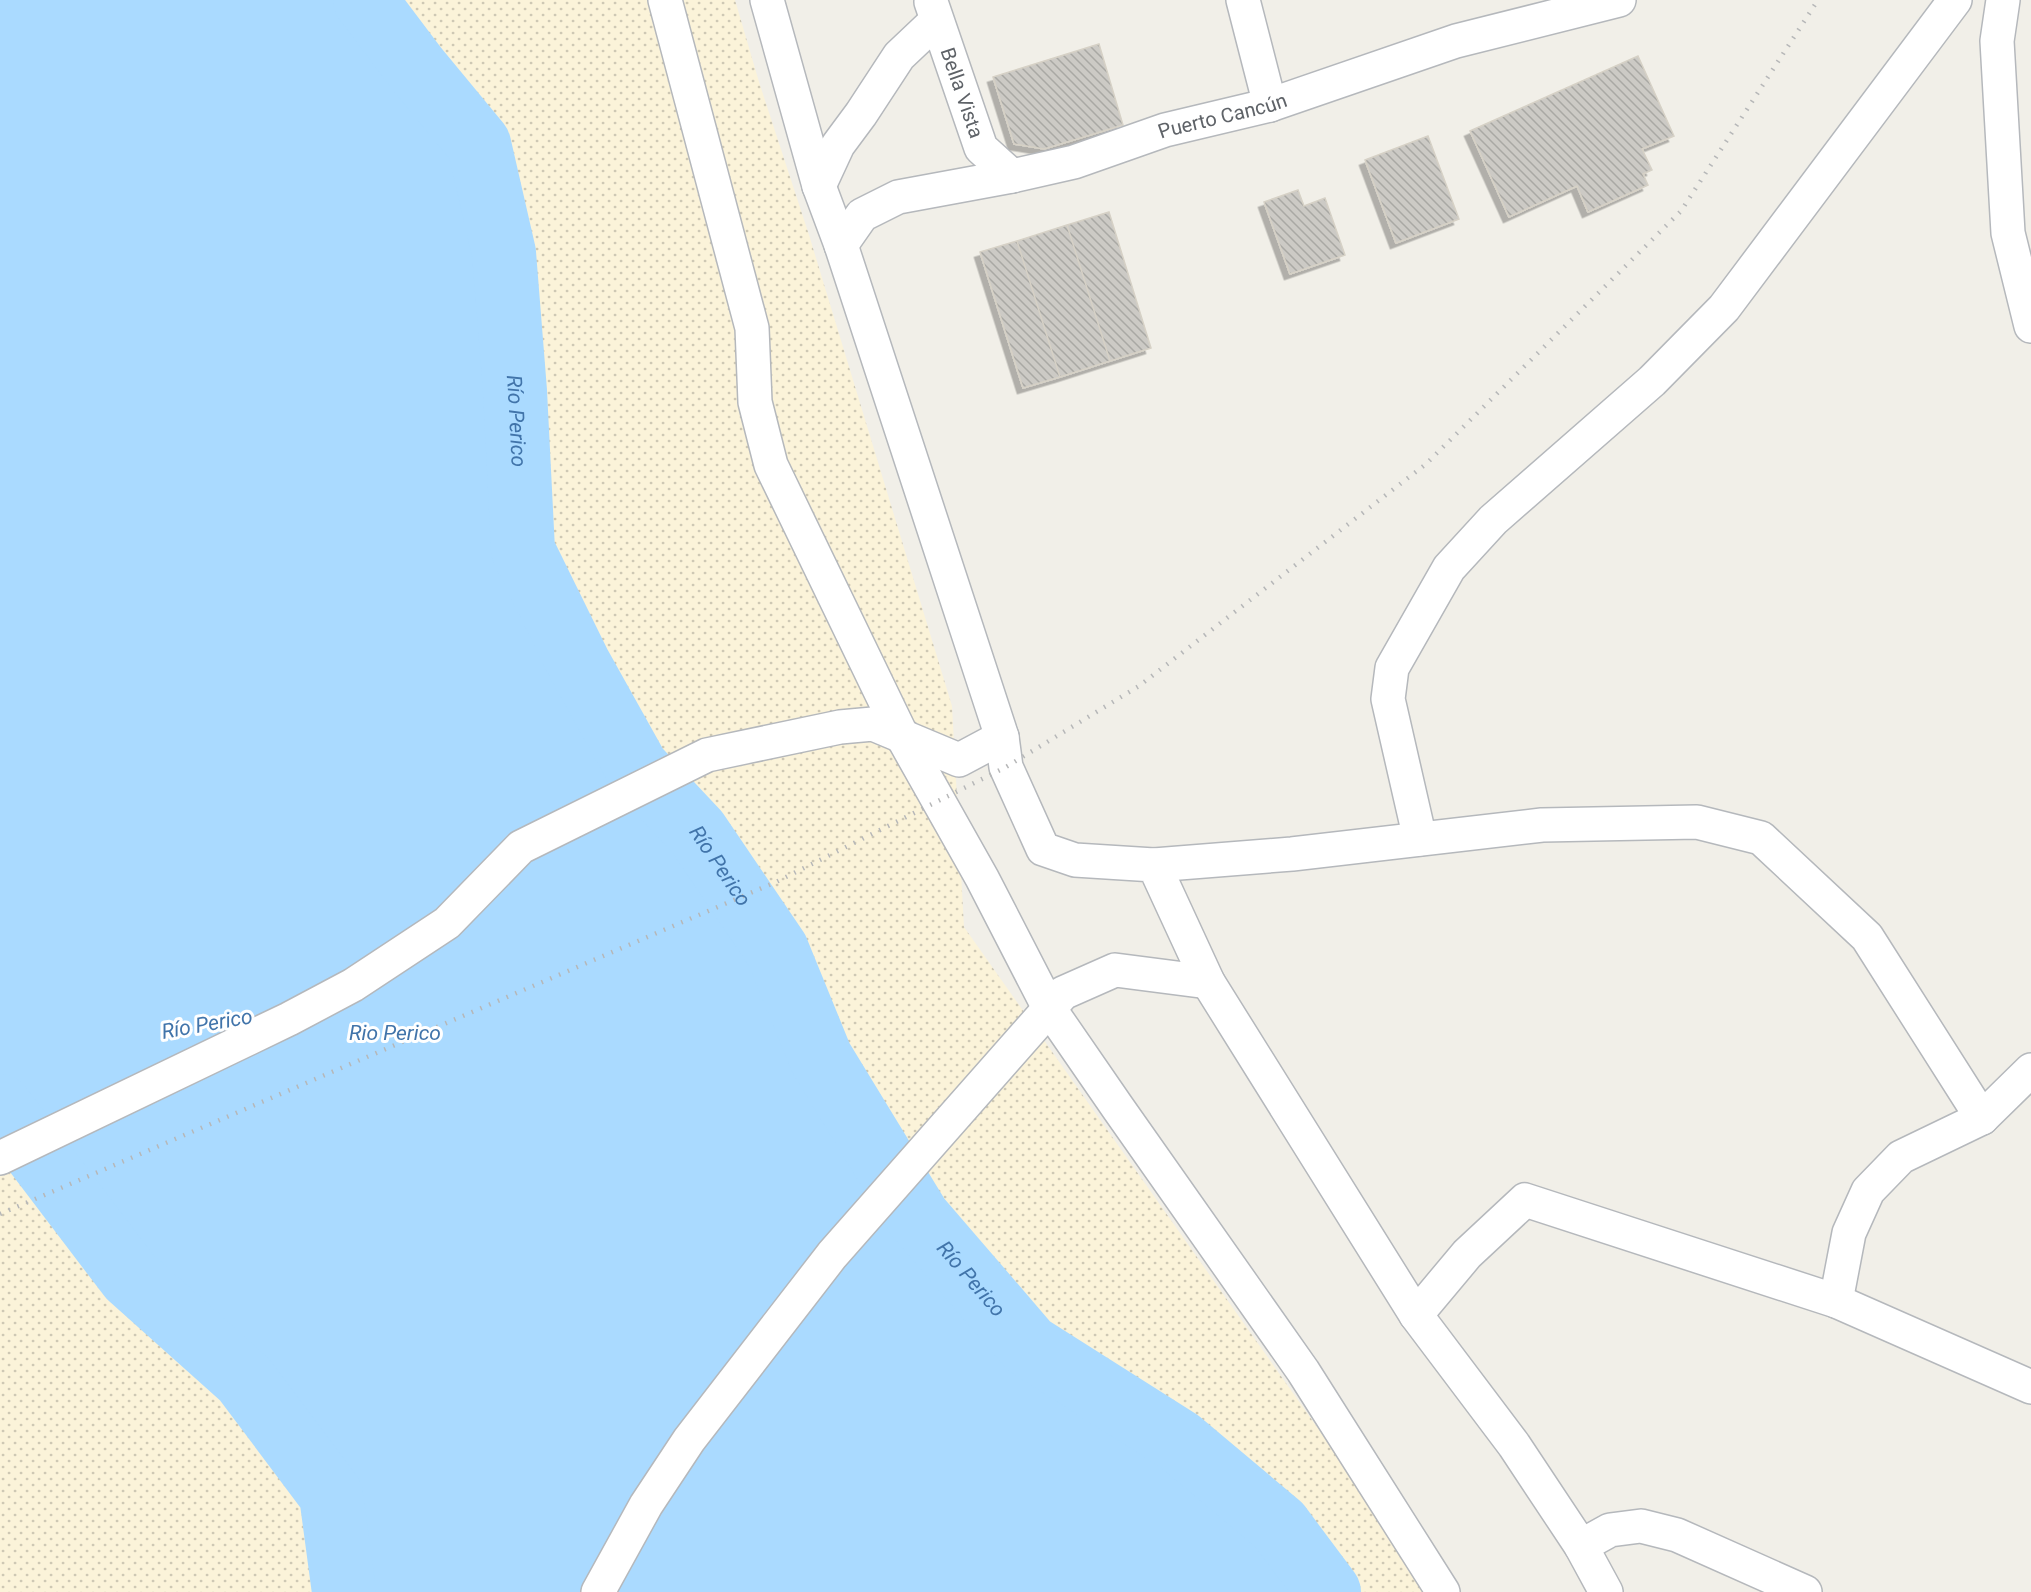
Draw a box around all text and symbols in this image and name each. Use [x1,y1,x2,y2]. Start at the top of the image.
street label: Bella Vista [936,44,989,141]
street label: Puerto Cancún [1155,88,1290,144]
water label: Río Perico [502,374,531,468]
water label: Río Perico [684,821,756,911]
water label: Río Perico [160,1004,254,1044]
water label: Rio Perico [349,1021,441,1045]
water label: Río Perico [932,1236,1010,1322]

